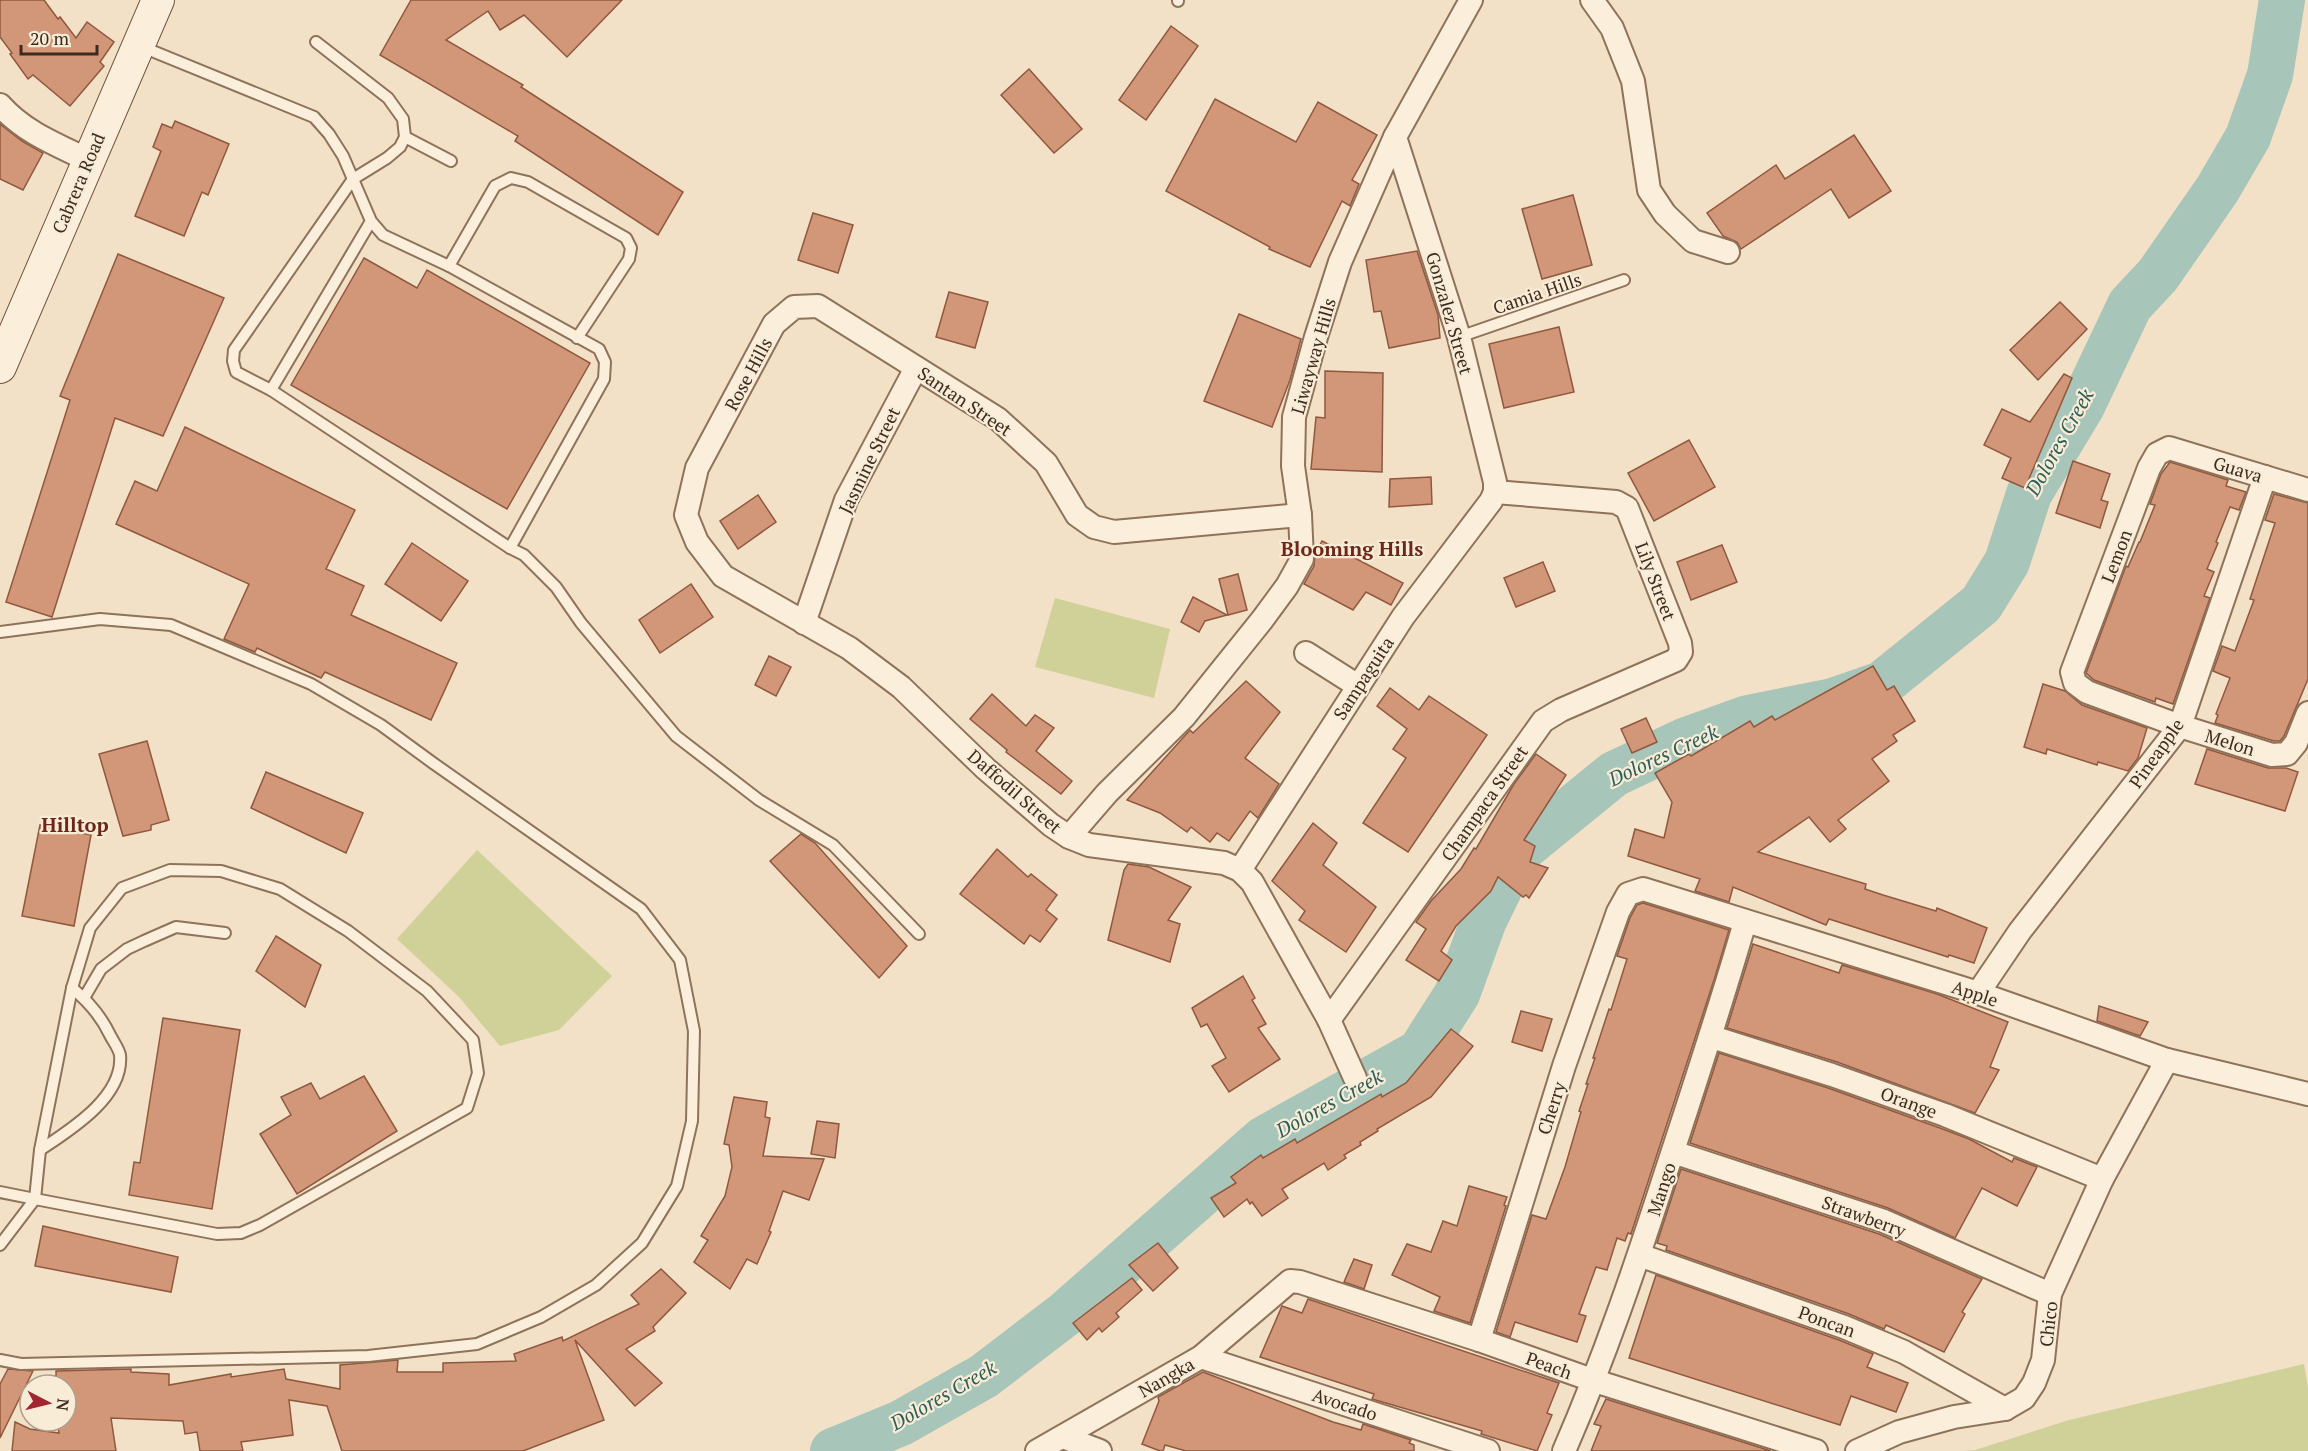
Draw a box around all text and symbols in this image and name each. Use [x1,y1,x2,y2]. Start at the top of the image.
scale bar [21,18,98,56]
text: 20 m [30,26,70,50]
street label: Cabrera Road [46,129,110,237]
street label: Gonzalez Street [1421,249,1479,377]
street label: Camia Hills [1489,267,1585,319]
street label: Liwayway Hills [1285,295,1341,417]
street label: Rose Hills [719,333,777,415]
street label: Santan Street [913,361,1017,441]
water label: Dolores Creek [2018,383,2100,501]
street label: Jasmine Street [833,402,905,517]
street label: Guava [2211,450,2265,488]
street label: Lemon [2095,526,2137,586]
district label: Blooming Hills [1281,535,1423,562]
street label: Lily Street [1630,538,1682,624]
street label: Sampaguita [1327,632,1399,724]
street label: Pineapple [2123,713,2189,793]
water label: Dolores Creek [1603,718,1723,793]
street label: Melon [2202,723,2258,761]
street label: Champaca Street [1435,740,1533,866]
street label: Daffodil Street [963,744,1067,839]
district label: Hilltop [41,811,109,838]
street label: Apple [1949,974,2001,1012]
water label: Dolores Creek [1270,1062,1388,1144]
street label: Cherry [1531,1078,1571,1138]
street label: Orange [1877,1081,1941,1123]
street label: Mango [1641,1159,1681,1219]
street label: Strawberry [1819,1190,1910,1243]
street label: Poncan [1795,1300,1859,1342]
street label: Chico [2033,1300,2063,1348]
street label: Peach [1523,1346,1576,1385]
street label: Nangka [1134,1351,1198,1403]
water label: Dolores Creek [884,1354,1001,1437]
north arrow [18,1373,78,1433]
street label: Avocado [1309,1382,1381,1426]
text: N [51,1397,75,1412]

